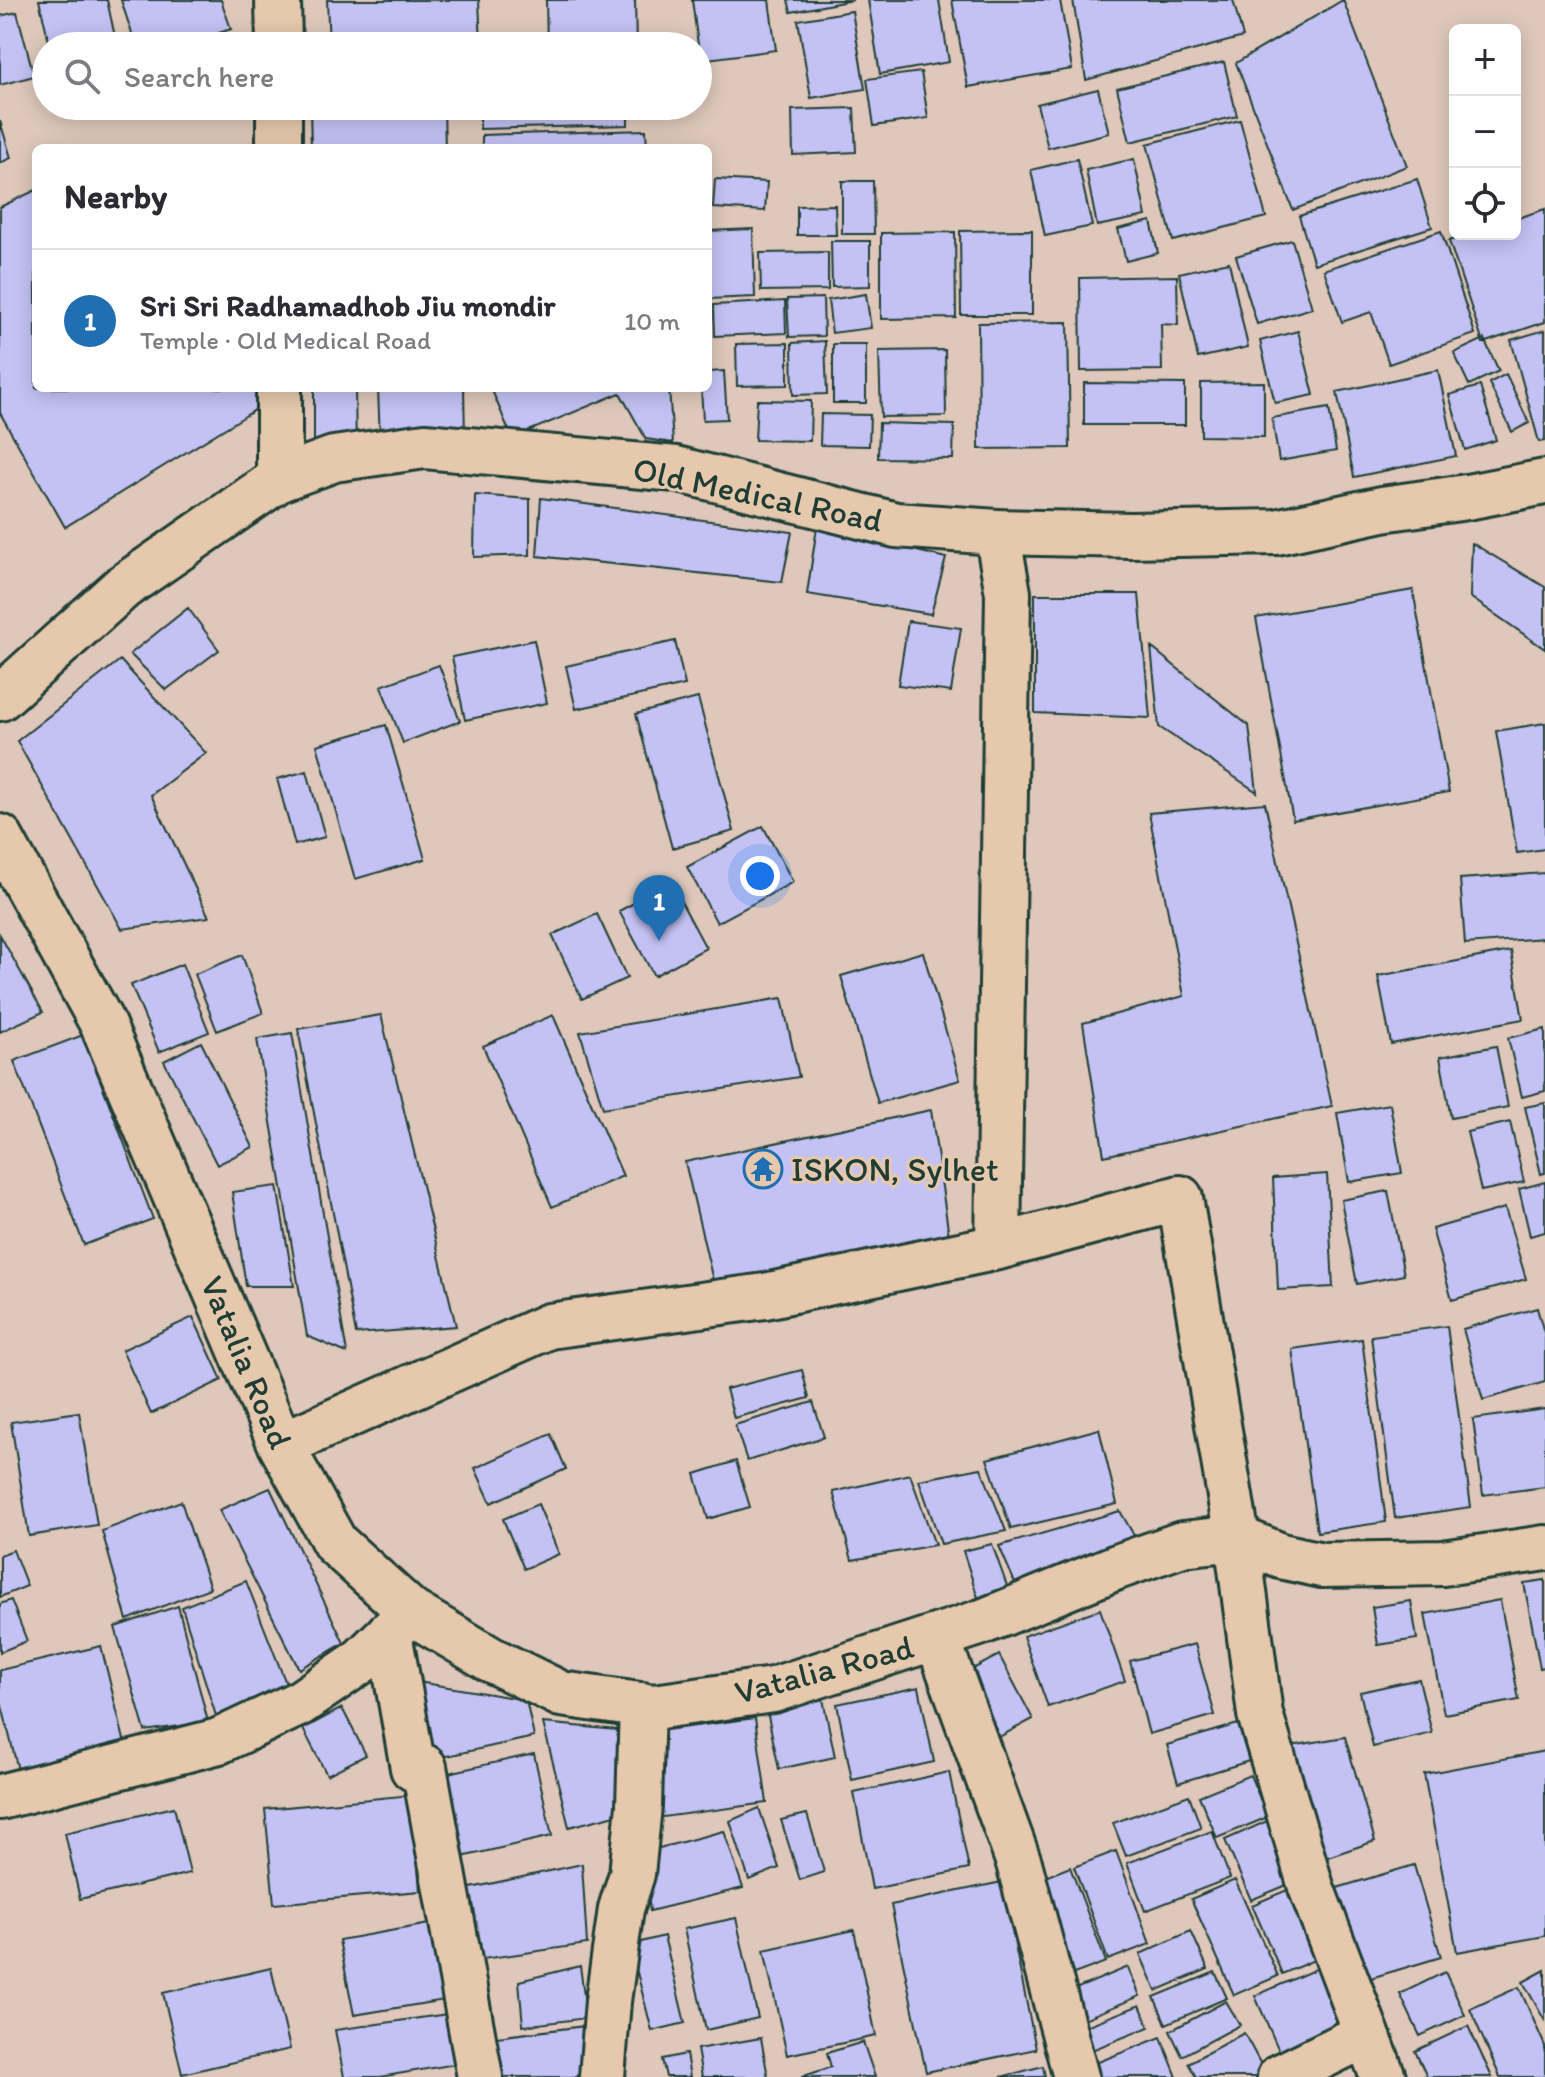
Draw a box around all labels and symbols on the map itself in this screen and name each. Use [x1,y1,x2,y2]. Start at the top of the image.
street label: Old Medical Road [629,448,887,541]
your location [740,856,780,896]
pin: 1 [633,875,685,941]
temple icon: ISKON, Sylhet [742,1148,784,1190]
place label: ISKON, Sylhet [791,1149,999,1190]
street label: Vatalia Road [192,1270,301,1455]
street label: Vatalia Road [730,1626,918,1713]

